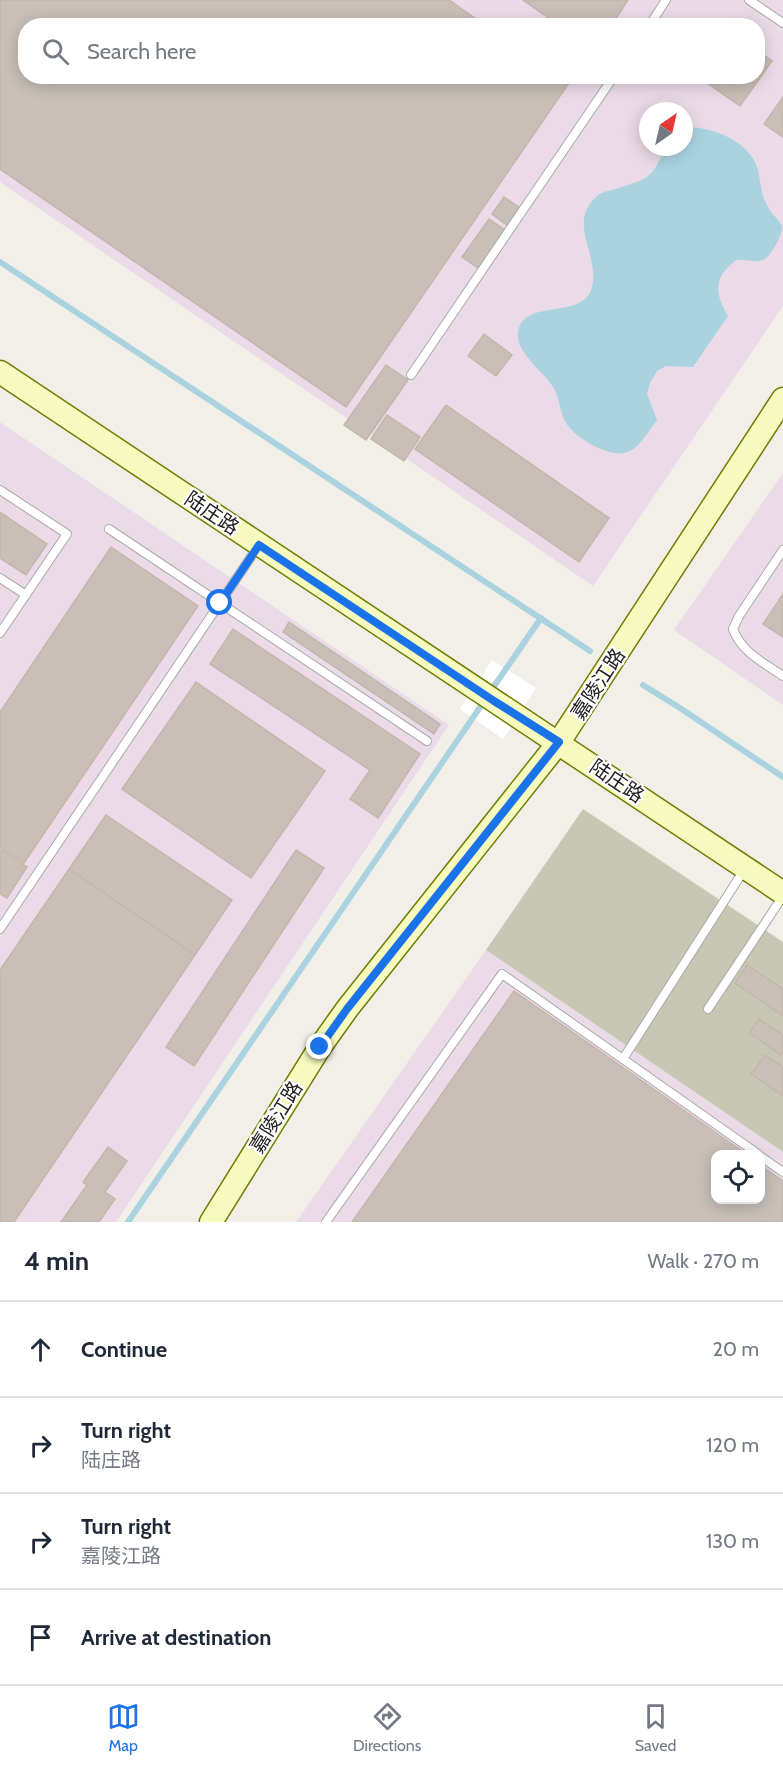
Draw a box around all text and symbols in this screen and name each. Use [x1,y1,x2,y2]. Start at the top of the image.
search box [18,18,765,84]
icon: search [39,35,72,68]
text: Search here [87,38,196,65]
north arrow [639,102,693,156]
street label: 陆庄路 [180,486,244,540]
route start [206,589,232,615]
street label: 嘉陵江路 [566,644,630,724]
street label: 陆庄路 [585,754,649,808]
route end [306,1033,332,1059]
street label: 嘉陵江路 [245,1077,307,1157]
map controls [711,1150,765,1204]
button: locate [711,1150,765,1204]
text: 4 min [24,1245,89,1277]
text: Walk · 270 m [647,1249,759,1273]
icon: ahead [24,1333,57,1366]
text: Continue [81,1336,167,1363]
text: 20 m [713,1337,759,1361]
text: Turn right [81,1417,171,1444]
icon: right [24,1429,57,1462]
text: 120 m [706,1433,759,1457]
text: 陆庄路 [81,1448,141,1472]
text: Turn right [81,1513,171,1540]
icon: right [24,1525,57,1558]
text: 130 m [706,1529,759,1553]
text: 嘉陵江路 [81,1544,161,1568]
icon: arrive [24,1621,57,1654]
text: Arrive at destination [81,1624,271,1651]
tab: Map [107,1700,140,1755]
tab: Directions [353,1700,421,1755]
tab: Saved [635,1700,676,1755]

